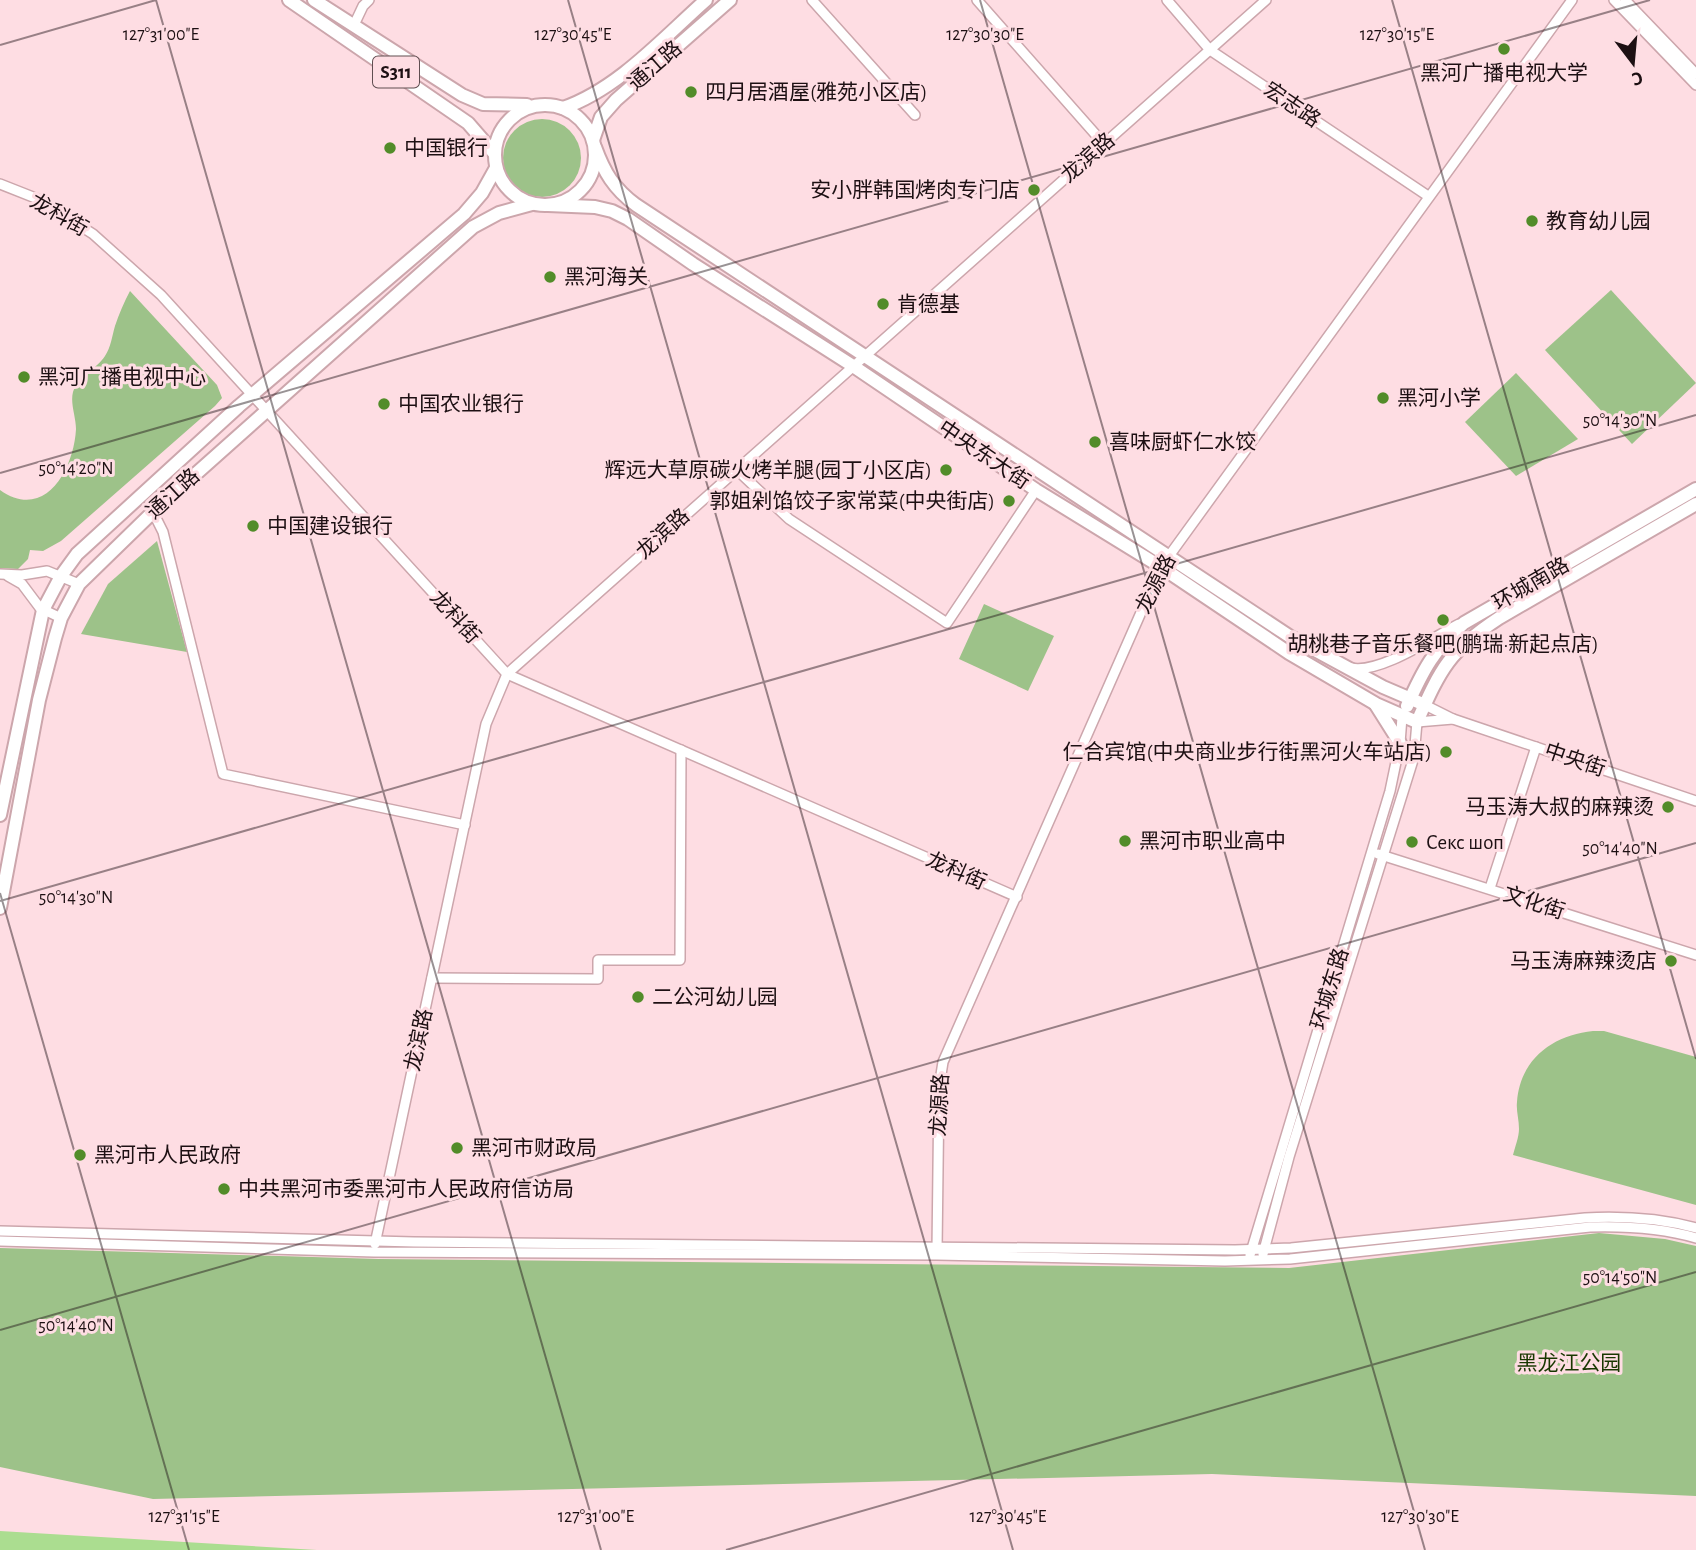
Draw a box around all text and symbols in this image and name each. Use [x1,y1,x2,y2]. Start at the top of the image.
text: 127°31'00"E [123,26,200,44]
text: 127°30'45"E [535,26,612,44]
text: 127°30'30"E [946,26,1024,44]
text: 127°30'15"E [1360,26,1435,44]
north arrow [1598,28,1668,98]
street label: 通江路 [624,37,686,95]
marker: 黑河广播电视大学 [1496,41,1512,57]
road number: S311 [373,57,419,88]
place label: 黑河广播电视大学 [1420,62,1588,84]
text: С [1630,67,1645,88]
street label: 宏志路 [1260,78,1325,131]
place label: 四月居酒屋(雅苑小区店) [705,81,927,103]
marker: 四月居酒屋(雅苑小区店) [683,84,699,100]
street label: 龙滨路 [1057,129,1119,187]
place label: 中国银行 [404,137,488,159]
marker: 中国银行 [382,140,398,156]
place label: 安小胖韩国烤肉专门店 [810,179,1020,201]
marker: 安小胖韩国烤肉专门店 [1026,182,1042,198]
street label: 龙科街 [26,189,92,240]
place label: 教育幼儿园 [1546,210,1651,232]
marker: 教育幼儿园 [1524,213,1540,229]
place label: 黑河海关 [564,266,648,288]
marker: 黑河海关 [542,269,558,285]
place label: 肯德基 [897,293,960,315]
marker: 肯德基 [875,296,891,312]
place label: 黑河广播电视中心 [38,366,206,388]
marker: 黑河广播电视中心 [16,369,32,385]
place label: 黑河小学 [1397,387,1481,409]
marker: 黑河小学 [1375,390,1391,406]
place label: 中国农业银行 [398,393,524,415]
marker: 中国农业银行 [376,396,392,412]
text: 50°14'30"N [1583,412,1657,430]
street label: 中央东大街 [935,416,1034,493]
place label: 喜味厨虾仁水饺 [1109,431,1256,453]
marker: 喜味厨虾仁水饺 [1087,434,1103,450]
place label: 辉远大草原碳火烤羊腿(园丁小区店) [605,459,932,481]
text: 50°14'20"N [38,460,114,478]
marker: 辉远大草原碳火烤羊腿(园丁小区店) [938,462,954,478]
street label: 通江路 [142,464,203,523]
place label: 郭姐剁馅饺子家常菜(中央街店) [710,490,995,512]
marker: 郭姐剁馅饺子家常菜(中央街店) [1001,493,1017,509]
street label: 龙滨路 [632,504,693,563]
place label: 中国建设银行 [267,515,393,537]
marker: 中国建设银行 [245,518,261,534]
street label: 龙源路 [1131,551,1180,617]
street label: 环城南路 [1489,553,1573,614]
street label: 龙科街 [426,586,485,647]
marker: 胡桃巷子音乐餐吧(鹏瑞·新起点店) [1435,612,1451,628]
place label: 胡桃巷子音乐餐吧(鹏瑞·新起点店) [1287,632,1599,655]
street label: 中央街 [1542,739,1609,780]
place label: 仁合宾馆(中央商业步行街黑河火车站店) [1063,741,1432,763]
marker: 仁合宾馆(中央商业步行街黑河火车站店) [1438,744,1454,760]
place label: 马玉涛大叔的麻辣烫 [1465,796,1654,818]
marker: 马玉涛大叔的麻辣烫 [1660,799,1676,815]
place label: 黑河市职业高中 [1139,830,1286,852]
place label: Секс шоп [1426,832,1504,853]
marker: 黑河市职业高中 [1117,833,1133,849]
marker: Секс шоп [1404,834,1420,850]
text: 50°14'40"N [1582,840,1658,858]
street label: 龙科街 [923,848,989,893]
street label: 文化街 [1501,882,1568,923]
text: 50°14'30"N [39,889,113,907]
street label: 环城东路 [1307,945,1352,1032]
place label: 马玉涛麻辣烫店 [1510,950,1657,972]
marker: 马玉涛麻辣烫店 [1663,953,1679,969]
place label: 二公河幼儿园 [652,986,778,1008]
marker: 二公河幼儿园 [630,989,646,1005]
street label: 龙滨路 [401,1007,436,1073]
street label: 龙源路 [927,1073,952,1137]
place label: 黑河市财政局 [471,1137,597,1159]
marker: 黑河市财政局 [449,1140,465,1156]
place label: 黑河市人民政府 [94,1144,241,1166]
marker: 黑河市人民政府 [72,1147,88,1163]
place label: 中共黑河市委黑河市人民政府信访局 [238,1178,574,1200]
marker: 中共黑河市委黑河市人民政府信访局 [216,1181,232,1197]
text: 50°14'50"N [1583,1269,1657,1287]
text: 50°14'40"N [38,1317,114,1335]
park label: 黑龙江公园 [1517,1352,1622,1374]
text: 127°31'15"E [148,1508,220,1526]
text: 127°31'00"E [558,1508,635,1526]
text: 127°30'45"E [970,1508,1047,1526]
text: 127°30'30"E [1381,1508,1459,1526]

